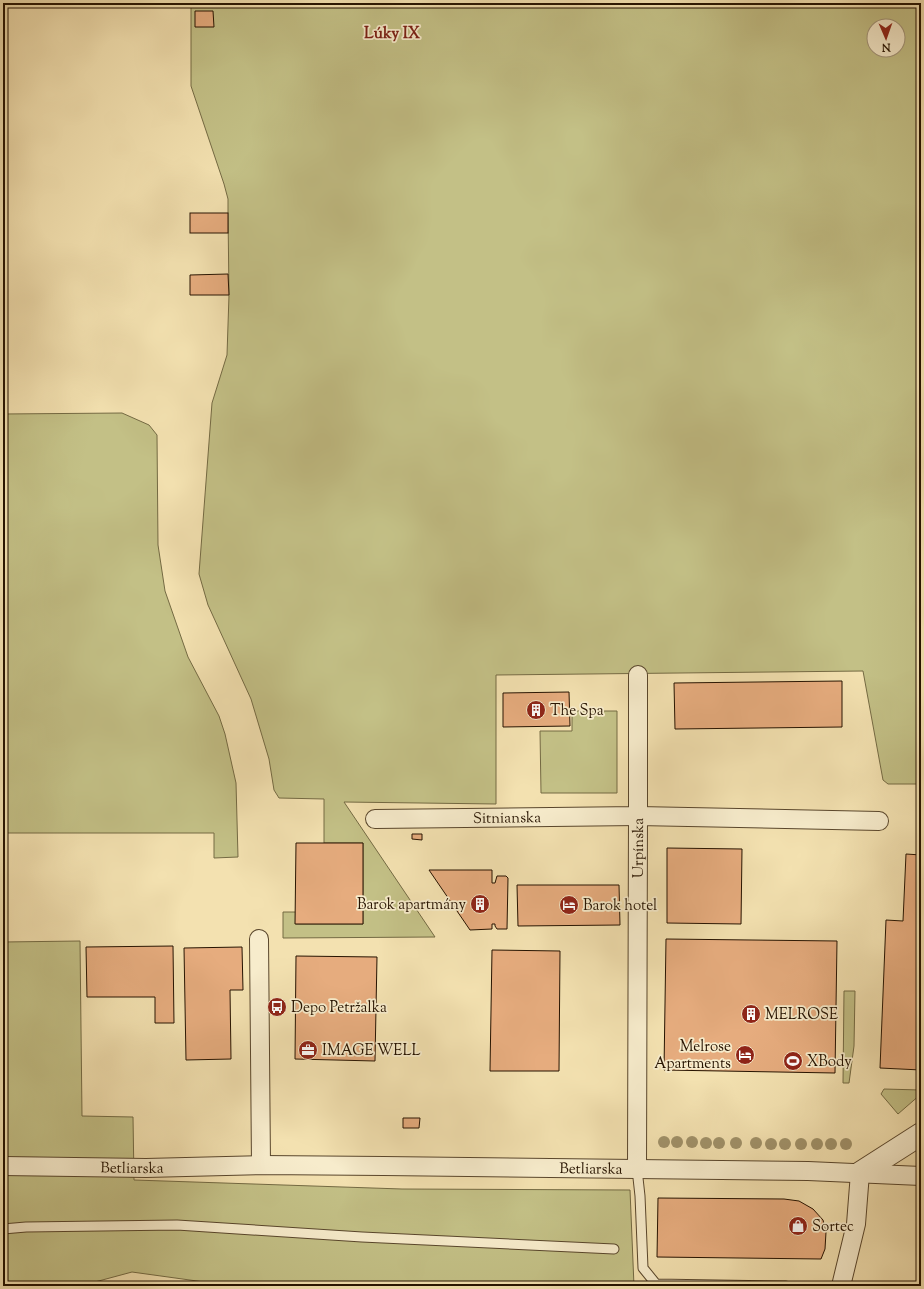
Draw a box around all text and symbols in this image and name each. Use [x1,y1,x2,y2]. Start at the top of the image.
north arrow [866,18,906,58]
district label: Lúky IX [364,23,421,46]
text: N [881,39,892,55]
building icon: The Spa [525,699,547,721]
place label: The Spa [550,701,604,722]
street label: Sitnianska [473,808,541,830]
street label: Urpínska [629,818,650,878]
building icon: Barok apartmány [469,893,491,915]
hotel icon: Barok hotel [558,894,580,916]
place label: Barok apartmány [357,895,467,916]
place label: Barok hotel [583,896,657,917]
bus stop icon: Depo Petržalka [266,996,288,1018]
place label: Depo Petržalka [291,998,387,1019]
building icon: MELROSE [740,1003,762,1025]
place label: MELROSE [765,1005,838,1026]
place label: Melrose Apartments [654,1037,731,1075]
office icon: IMAGE WELL [297,1039,319,1061]
place label: IMAGE WELL [322,1041,420,1062]
hotel icon: Melrose Apartments [734,1044,756,1066]
sports icon: XBody [782,1050,804,1072]
place label: XBody [807,1052,852,1073]
street label: Betliarska [100,1158,164,1180]
street label: Betliarska [559,1159,623,1181]
shop icon: Sortec [787,1215,809,1237]
place label: Sortec [812,1217,854,1238]

